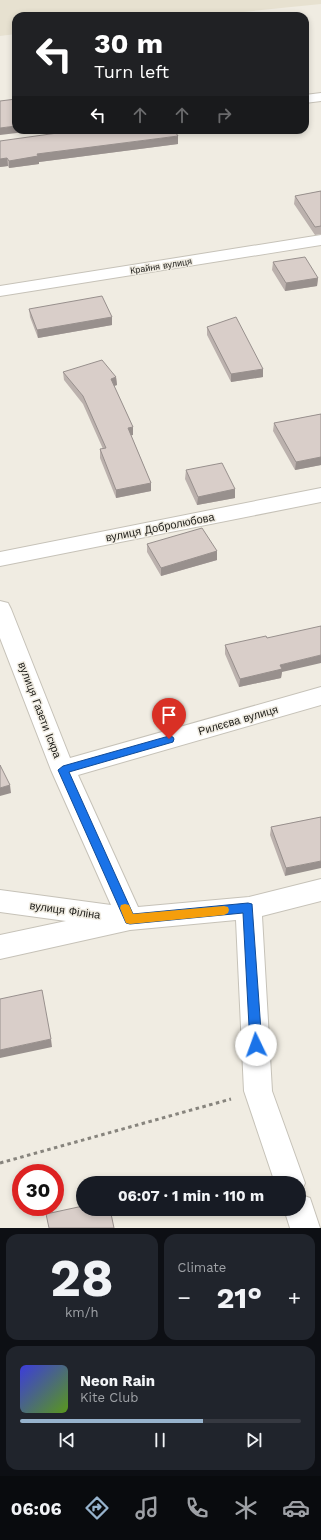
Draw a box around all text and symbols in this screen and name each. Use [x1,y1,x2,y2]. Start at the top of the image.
text: 30 m [94,27,163,60]
icon: left [28,28,80,80]
text: Turn left [94,61,169,82]
icon: left [87,104,109,126]
icon: ahead [129,104,151,126]
icon: ahead [171,104,193,126]
icon: right [213,104,235,126]
street label: Крайня вулиця [129,256,193,276]
street label: вулиця Добролюбова [105,510,216,544]
street label: вулиця Газети Іскра [15,660,64,761]
pin [152,698,186,739]
street label: Рилєєва вулиця [197,703,280,738]
icon: arrive [158,704,180,726]
street label: вулиця Філіна [29,899,102,922]
position arrow [235,1024,277,1066]
speed limit sign: 30 [12,1164,64,1216]
text: 06:07 · 1 min · 110 m [118,1187,264,1205]
text: 28 [50,1248,114,1309]
text: Climate [178,1260,226,1275]
text: 21° [216,1280,262,1315]
text: − [178,1285,191,1310]
text: + [288,1285,301,1310]
text: km/h [65,1305,99,1320]
text: Neon Rain [80,1372,155,1390]
text: Kite Club [80,1390,138,1405]
icon: previous [56,1429,78,1451]
icon: pause [149,1429,171,1451]
icon: next [243,1429,265,1451]
icon: directions [83,1494,111,1522]
icon: music [133,1494,161,1522]
icon: phone [183,1494,211,1522]
icon: climate [232,1494,260,1522]
icon: car [282,1494,310,1522]
text: 06:06 [11,1498,62,1519]

